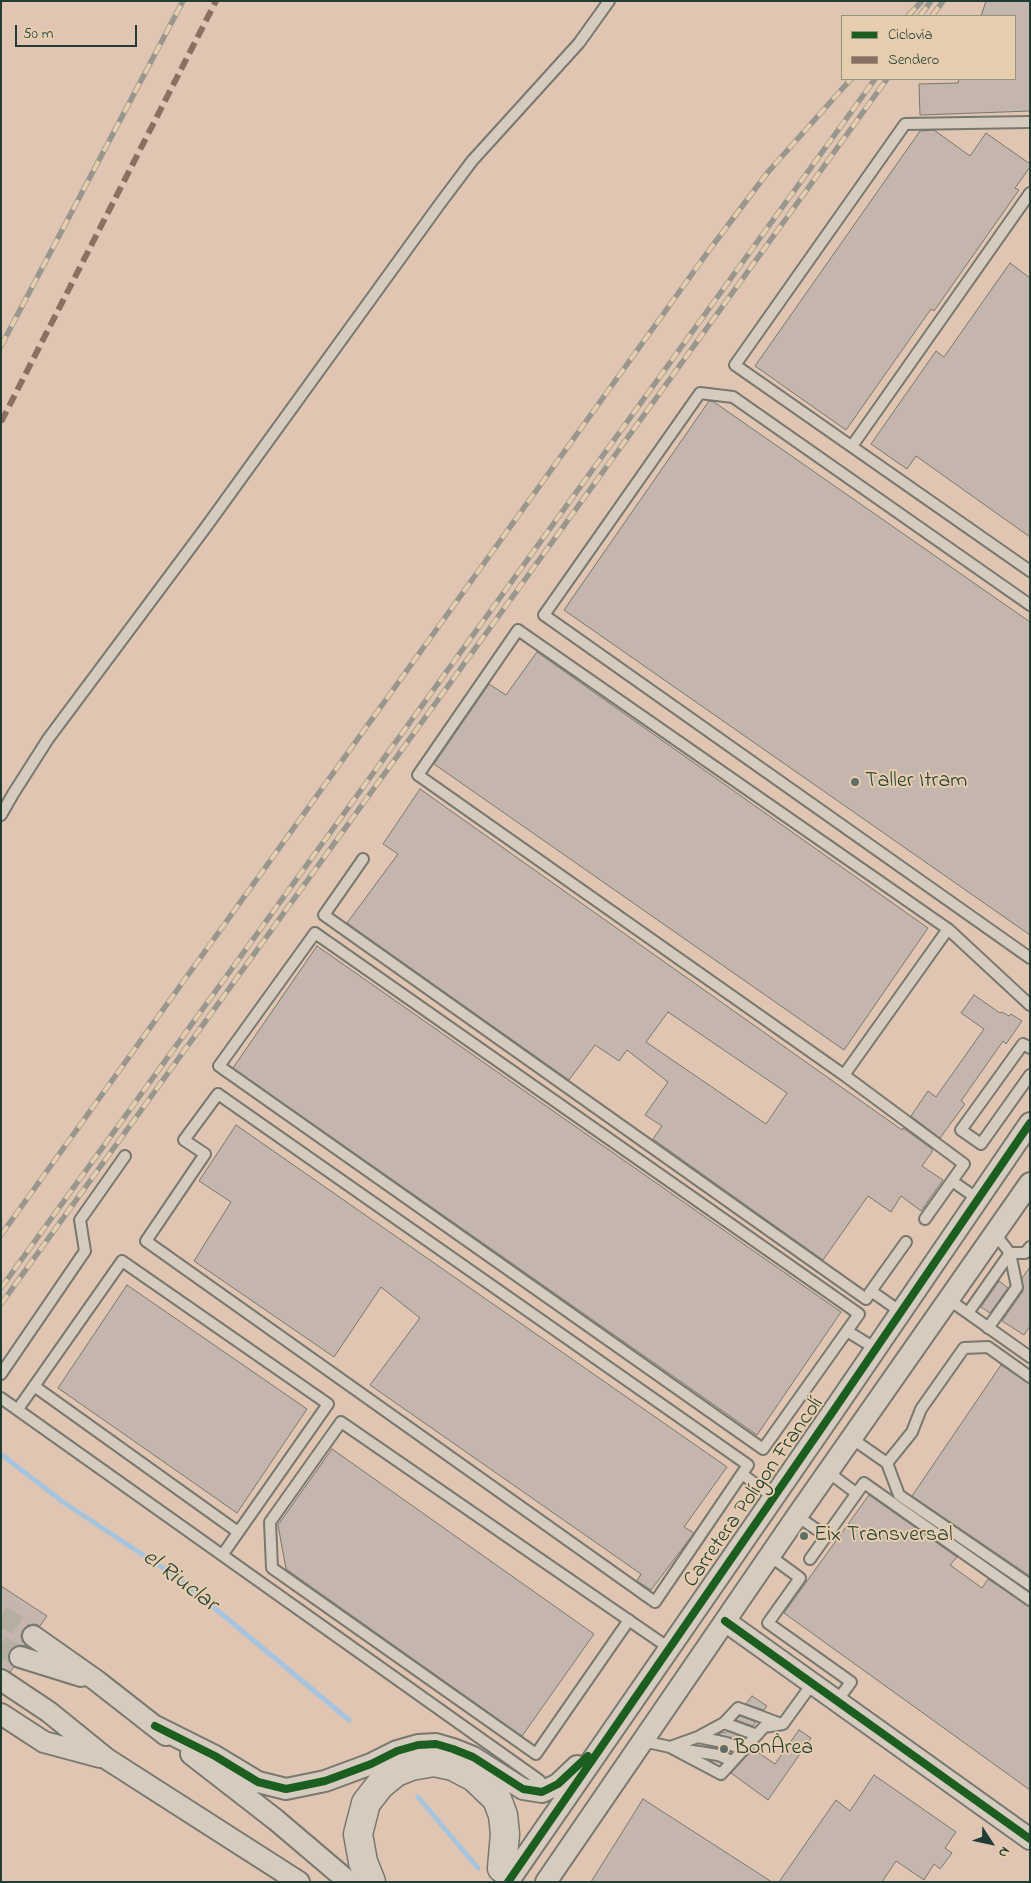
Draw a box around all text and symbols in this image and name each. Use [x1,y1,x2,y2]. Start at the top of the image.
scale bar [18,15,140,47]
legend [841,15,1016,80]
text: 50 m [23,23,53,45]
text: Ciclovía [888,24,933,46]
text: Sendero [888,49,939,71]
place label: Taller Itram [865,769,967,795]
marker: Taller Itram [849,776,861,788]
street label: Carretera Polígon Francolí [679,1393,831,1593]
place label: Eix Transversal [814,1523,953,1549]
marker: Eix Transversal [798,1530,810,1542]
water label: el Riuclar [136,1544,222,1620]
place label: BonÀrea [734,1736,813,1762]
marker: BonÀrea [718,1743,730,1755]
north arrow [966,1818,1016,1868]
text: N [992,1842,1015,1862]

